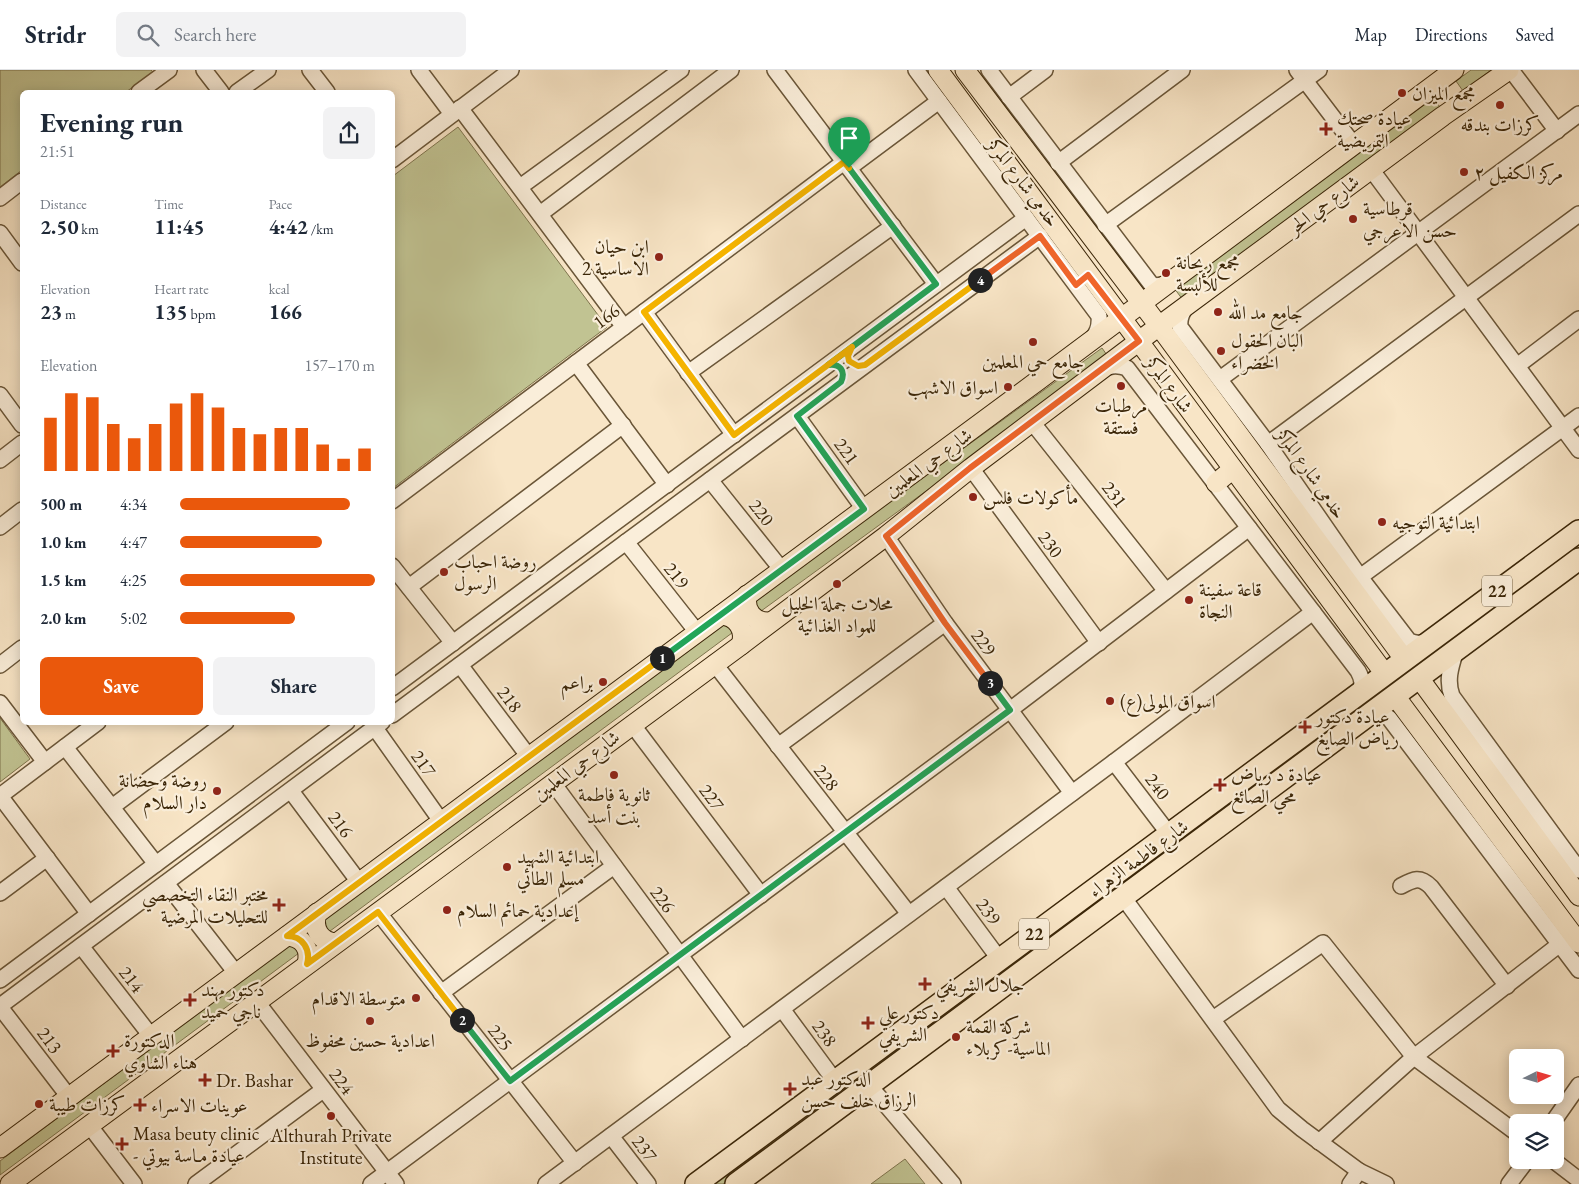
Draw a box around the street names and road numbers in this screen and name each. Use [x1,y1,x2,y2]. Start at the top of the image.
street label: خدمي شارع المركز [978,131,1065,234]
street label: شارع حي الحر [1281,169,1366,243]
street label: 166 [588,298,625,335]
street label: شارع المركز [1137,349,1199,420]
street label: خدمي شارع المركز [1268,421,1352,525]
street label: شارع حي المعلمين [879,422,979,505]
street label: 221 [828,433,865,470]
street label: 231 [1096,476,1133,513]
street label: 220 [743,494,780,531]
street label: 230 [1032,526,1069,563]
street label: 219 [658,557,695,594]
road number: 22 [1482,576,1512,606]
street label: 229 [965,624,1002,661]
street label: 218 [491,681,528,718]
street label: شارع حي المعلمين [528,725,627,809]
street label: 217 [405,745,442,782]
street label: 228 [808,759,845,796]
street label: 240 [1139,768,1176,805]
street label: 227 [693,779,730,816]
street label: 216 [322,806,359,843]
street label: شارع فاطمة الزهراء [1083,814,1195,905]
street label: 226 [644,881,681,918]
street label: 239 [970,893,1007,930]
road number: 22 [1019,919,1049,950]
street label: 214 [113,961,150,998]
street label: 238 [806,1015,843,1052]
street label: 225 [482,1019,519,1056]
street label: 213 [31,1022,68,1059]
street label: 224 [323,1063,360,1100]
street label: 237 [626,1130,663,1167]

